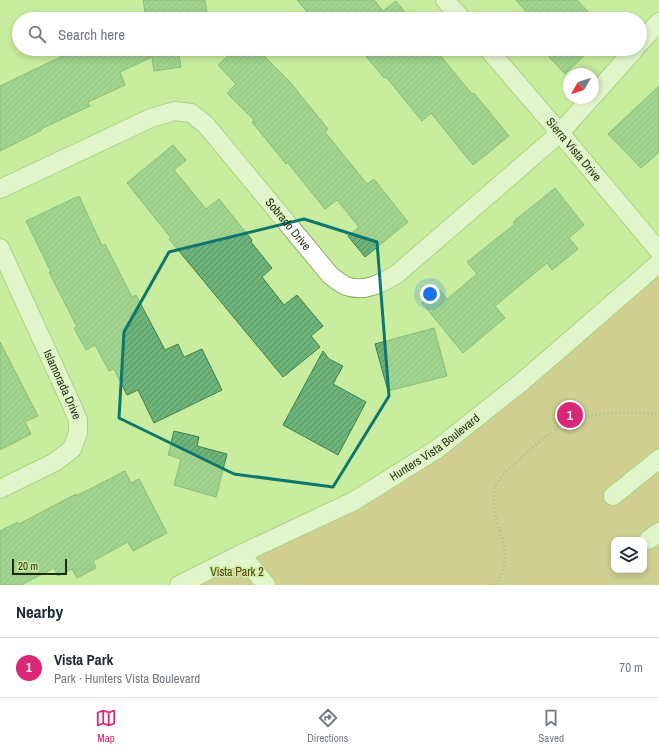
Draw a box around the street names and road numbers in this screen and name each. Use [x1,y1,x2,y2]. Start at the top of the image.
street label: Sierra Vista Drive [542,114,605,184]
street label: Sobrado Drive [262,195,314,254]
street label: Islamorada Drive [40,347,85,422]
street label: Hunters Vista Boulevard [387,410,483,485]

